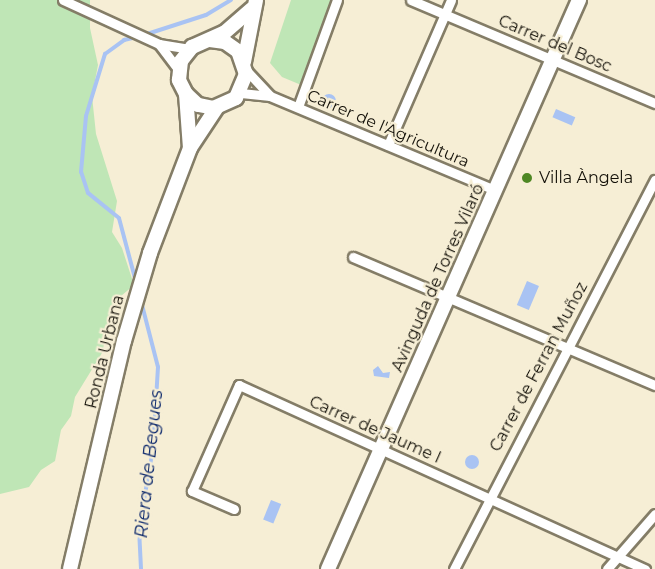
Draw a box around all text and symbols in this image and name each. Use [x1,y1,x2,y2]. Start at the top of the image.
street label: Carrer del Bosc [495,11,615,77]
street label: Carrer de l'Agricultura [304,86,472,172]
place label: Villa Àngela [539,168,633,188]
marker: Villa Àngela [520,171,534,185]
street label: Avinguda de Torres Vilaró [388,181,488,375]
street label: Carrer de Ferran Muñoz [486,279,592,455]
street label: Ronda Urbana [82,293,128,411]
water label: Riera de Begues [130,389,168,539]
street label: Carrer de Jaume I [306,392,444,468]

